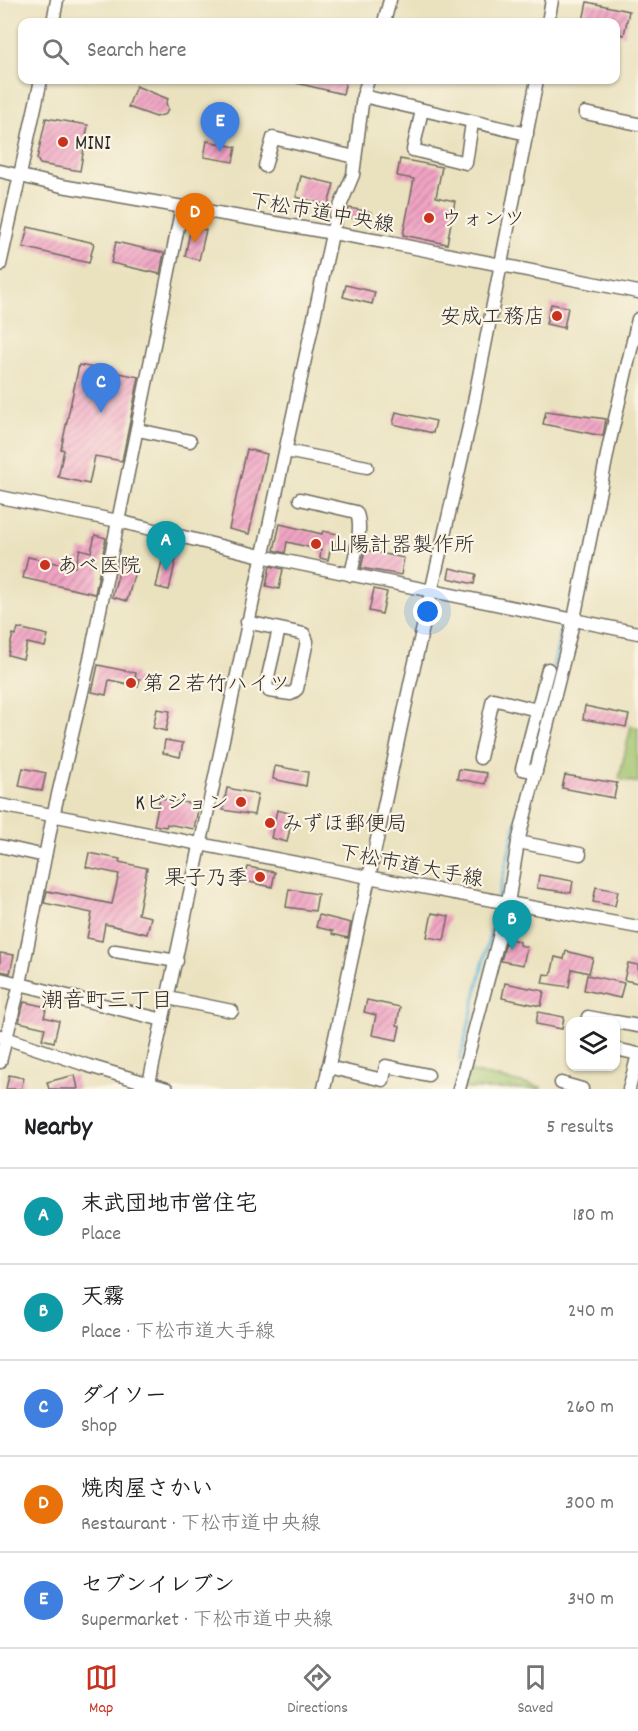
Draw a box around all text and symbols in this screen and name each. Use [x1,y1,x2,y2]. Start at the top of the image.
search box [18,18,620,84]
icon: search [39,35,72,68]
text: Search here [87,36,186,67]
pin: E [200,102,240,152]
place label: MINI [75,130,111,160]
marker: MINI [56,135,70,149]
street label: 下松市道中央線 [246,187,396,242]
pin: D [176,194,214,243]
place label: ウォンツ [441,206,525,236]
marker: ウォンツ [422,211,436,225]
place label: 安成工務店 [440,304,545,334]
marker: 安成工務店 [550,309,564,323]
pin: C [82,364,120,413]
pin: A [146,522,186,571]
place label: 山陽計器製作所 [328,532,475,562]
marker: 山陽計器製作所 [309,537,323,551]
place label: あべ医院 [57,553,141,583]
marker: あべ医院 [38,558,52,572]
your location [413,597,442,626]
place label: 第２若竹ハイツ [143,671,290,701]
marker: 第２若竹ハイツ [124,676,138,690]
place label: Kビジョン [135,790,229,820]
marker: Kビジョン [234,795,248,809]
place label: みずほ郵便局 [282,811,407,841]
marker: みずほ郵便局 [263,816,277,830]
street label: 下松市道大手線 [335,839,485,897]
place label: 果子乃季 [164,865,248,895]
marker: 果子乃季 [253,870,267,884]
pin: B [492,900,532,950]
district label: 潮音町三丁目 [41,987,173,1018]
map controls [566,1017,620,1071]
button: layers [566,1017,620,1071]
text: Nearby [24,1110,92,1147]
text: 5 results [546,1114,614,1142]
text: 末武団地市営住宅 [81,1190,257,1221]
text: A [38,1202,49,1230]
text: 180 m [572,1202,614,1230]
text: Place [81,1221,121,1249]
text: 天霧 [81,1283,125,1314]
text: B [39,1298,48,1326]
text: 240 m [568,1298,614,1326]
text: Place · 下松市道大手線 [81,1319,275,1347]
text: ダイソー [81,1382,167,1413]
text: C [39,1394,48,1422]
text: 260 m [566,1394,614,1422]
text: Shop [81,1413,117,1441]
text: 焼肉屋さかい [81,1475,213,1506]
text: D [38,1490,49,1518]
text: 300 m [565,1490,614,1518]
text: Restaurant · 下松市道中央線 [81,1511,321,1539]
text: セブンイレブン [81,1571,235,1602]
text: E [39,1586,48,1614]
text: 340 m [568,1586,614,1614]
text: Supermarket · 下松市道中央線 [81,1607,333,1635]
tab: Map [85,1661,118,1720]
tab: Directions [287,1661,348,1720]
tab: Saved [517,1661,553,1720]

